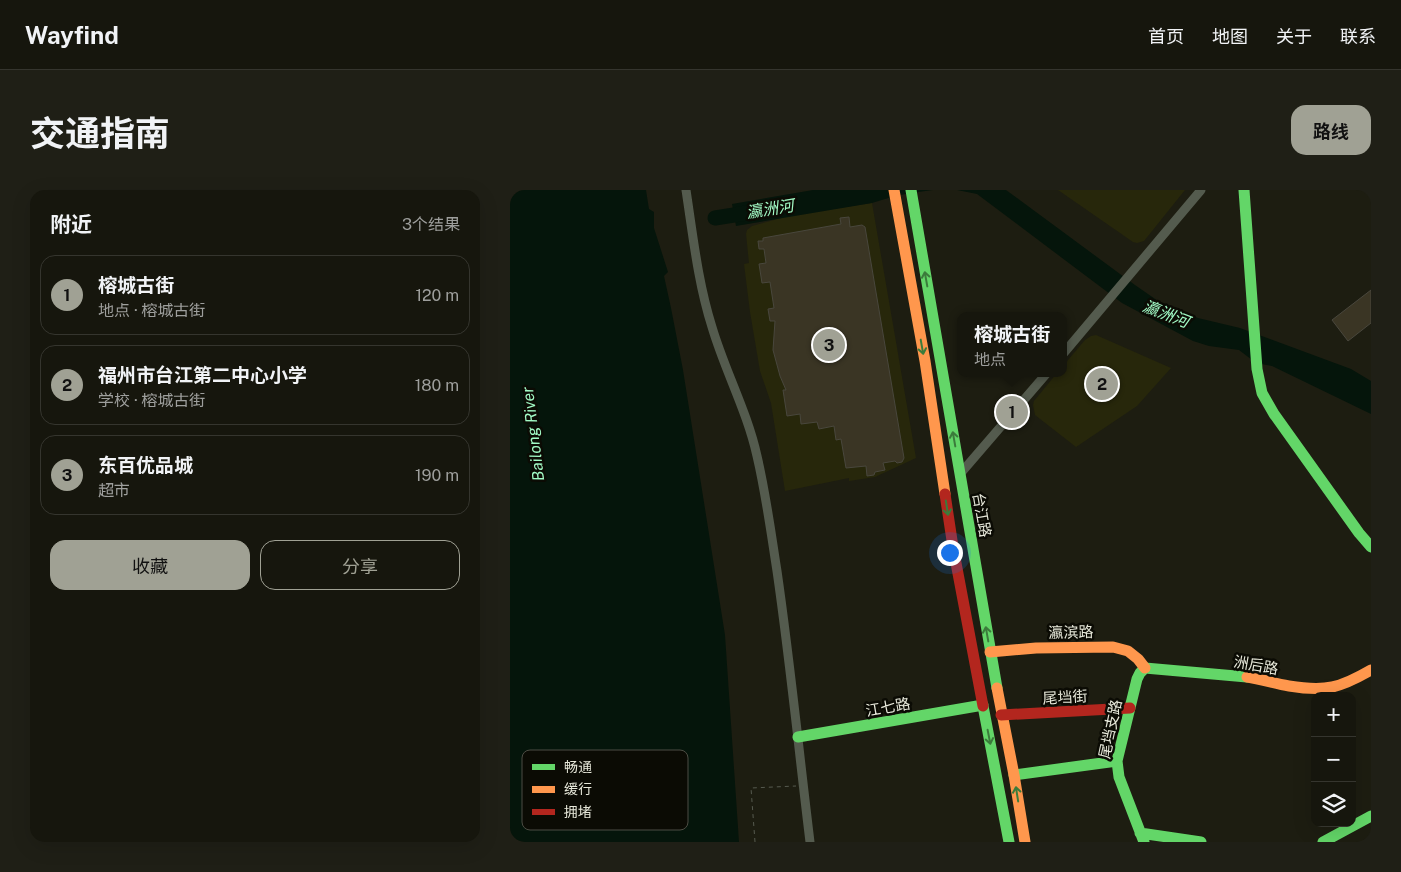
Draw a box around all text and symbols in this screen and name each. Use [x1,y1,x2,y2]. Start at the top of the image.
text: Wayfind [25,21,119,49]
text: 首页 [1148,26,1184,47]
text: 地图 [1212,26,1248,47]
text: 关于 [1276,26,1312,47]
text: 联系 [1340,26,1376,47]
button: 路线 [1291,105,1371,155]
text: 交通指南 [30,113,170,154]
water label: 瀛洲河 [745,195,798,222]
text: 附近 [50,212,92,237]
text: 3个结果 [402,215,460,234]
one-way arrow [921,272,931,288]
text: 榕城古街 [98,274,174,296]
text: 1 [64,286,70,305]
text: 120 m [415,286,459,305]
water label: 瀛洲河 [1140,297,1195,333]
text: 地点 · 榕城古街 [98,301,205,320]
popup [957,312,1067,377]
text: 榕城古街 [974,323,1050,345]
pin: 3 [813,326,845,364]
one-way arrow [918,339,928,355]
text: 地点 [974,350,1006,369]
text: 福州市台江第二中心小学 [98,364,307,386]
pin: 2 [1086,365,1118,403]
text: 2 [62,376,72,395]
text: 180 m [415,376,459,395]
water label: Bailong River [518,385,548,482]
text: 学校 · 榕城古街 [98,391,205,410]
pin: 1 [996,393,1028,431]
one-way arrow [949,432,959,448]
text: 东百优品城 [98,454,193,476]
text: 3 [62,466,72,485]
text: 190 m [415,466,459,485]
text: 超市 [98,481,130,500]
street label: 台江路 [970,491,994,539]
one-way arrow [943,499,953,515]
button: 收藏 [50,540,250,590]
button: 分享 [260,540,460,590]
your location [937,540,963,566]
street label: 瀛滨路 [1048,623,1094,641]
one-way arrow [982,627,992,643]
street label: 洲后路 [1232,653,1280,677]
street label: 尾垱街 [1042,687,1088,707]
map controls [1311,692,1356,827]
button: + [1311,692,1356,737]
street label: 江七路 [864,695,912,719]
street label: 尾垱支路 [1095,698,1125,760]
one-way arrow [985,728,994,744]
button: − [1311,737,1356,782]
legend [522,750,688,830]
text: 畅通 [564,759,592,775]
text: 缓行 [564,781,592,797]
button: layers [1311,782,1356,827]
one-way arrow [1011,786,1021,802]
text: 拥堵 [564,804,592,820]

